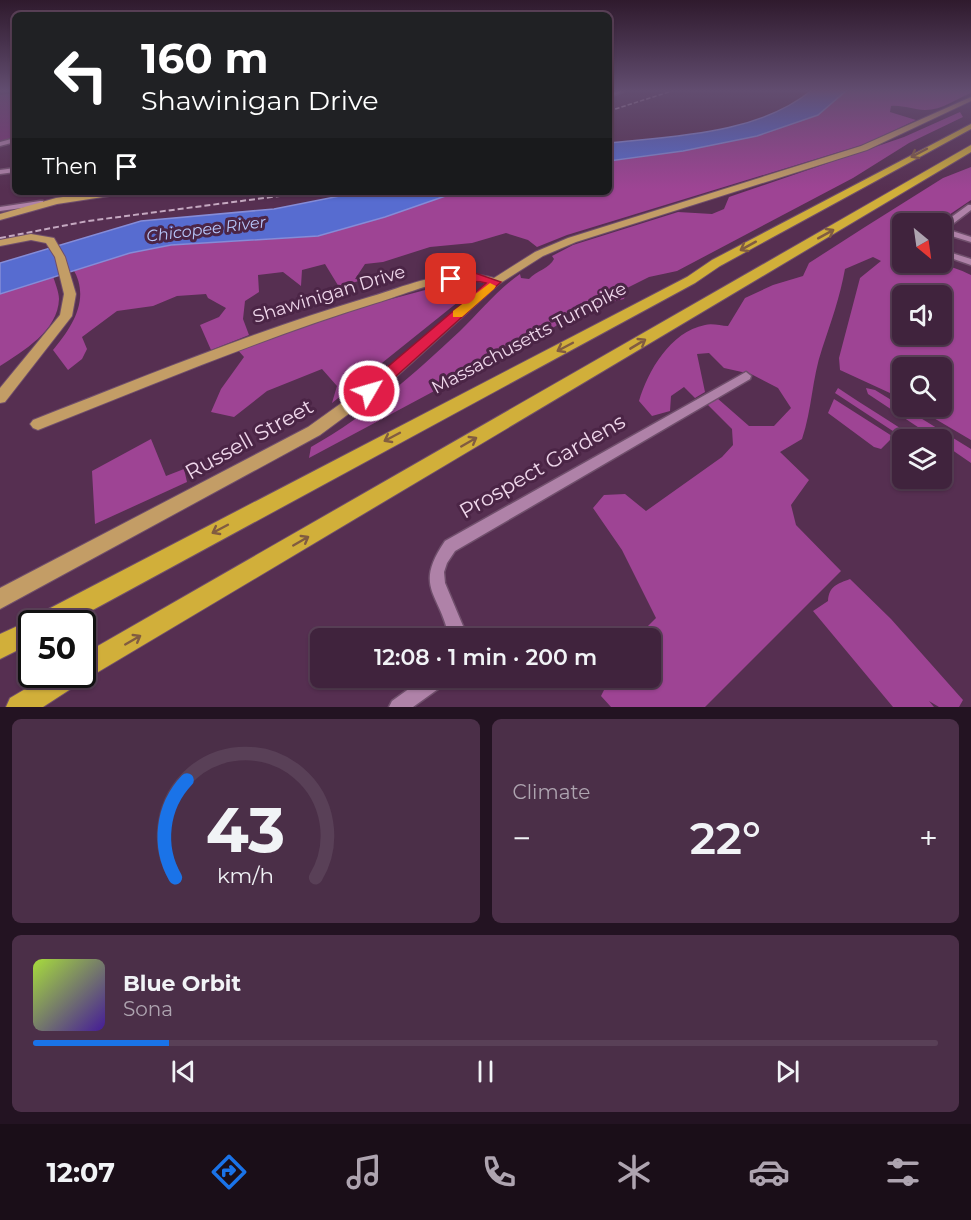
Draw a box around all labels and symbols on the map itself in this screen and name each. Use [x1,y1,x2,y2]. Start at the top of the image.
one-way arrow [911,148,929,159]
water label: Chicopee River [145,212,267,246]
north arrow [892,213,952,273]
one-way arrow [817,228,835,239]
one-way arrow [739,240,756,252]
pin [425,253,476,304]
street label: Shawinigan Drive [250,260,408,328]
street label: Massachusetts Turnpike [428,277,630,399]
one-way arrow [629,338,646,350]
one-way arrow [557,341,574,353]
position arrow [337,359,401,423]
street label: Russell Street [181,393,317,485]
street label: Prospect Gardens [455,408,629,524]
one-way arrow [384,431,401,443]
one-way arrow [460,436,477,448]
one-way arrow [212,523,229,535]
one-way arrow [292,535,309,547]
speed limit sign: 50 [18,610,96,688]
one-way arrow [124,633,141,645]

